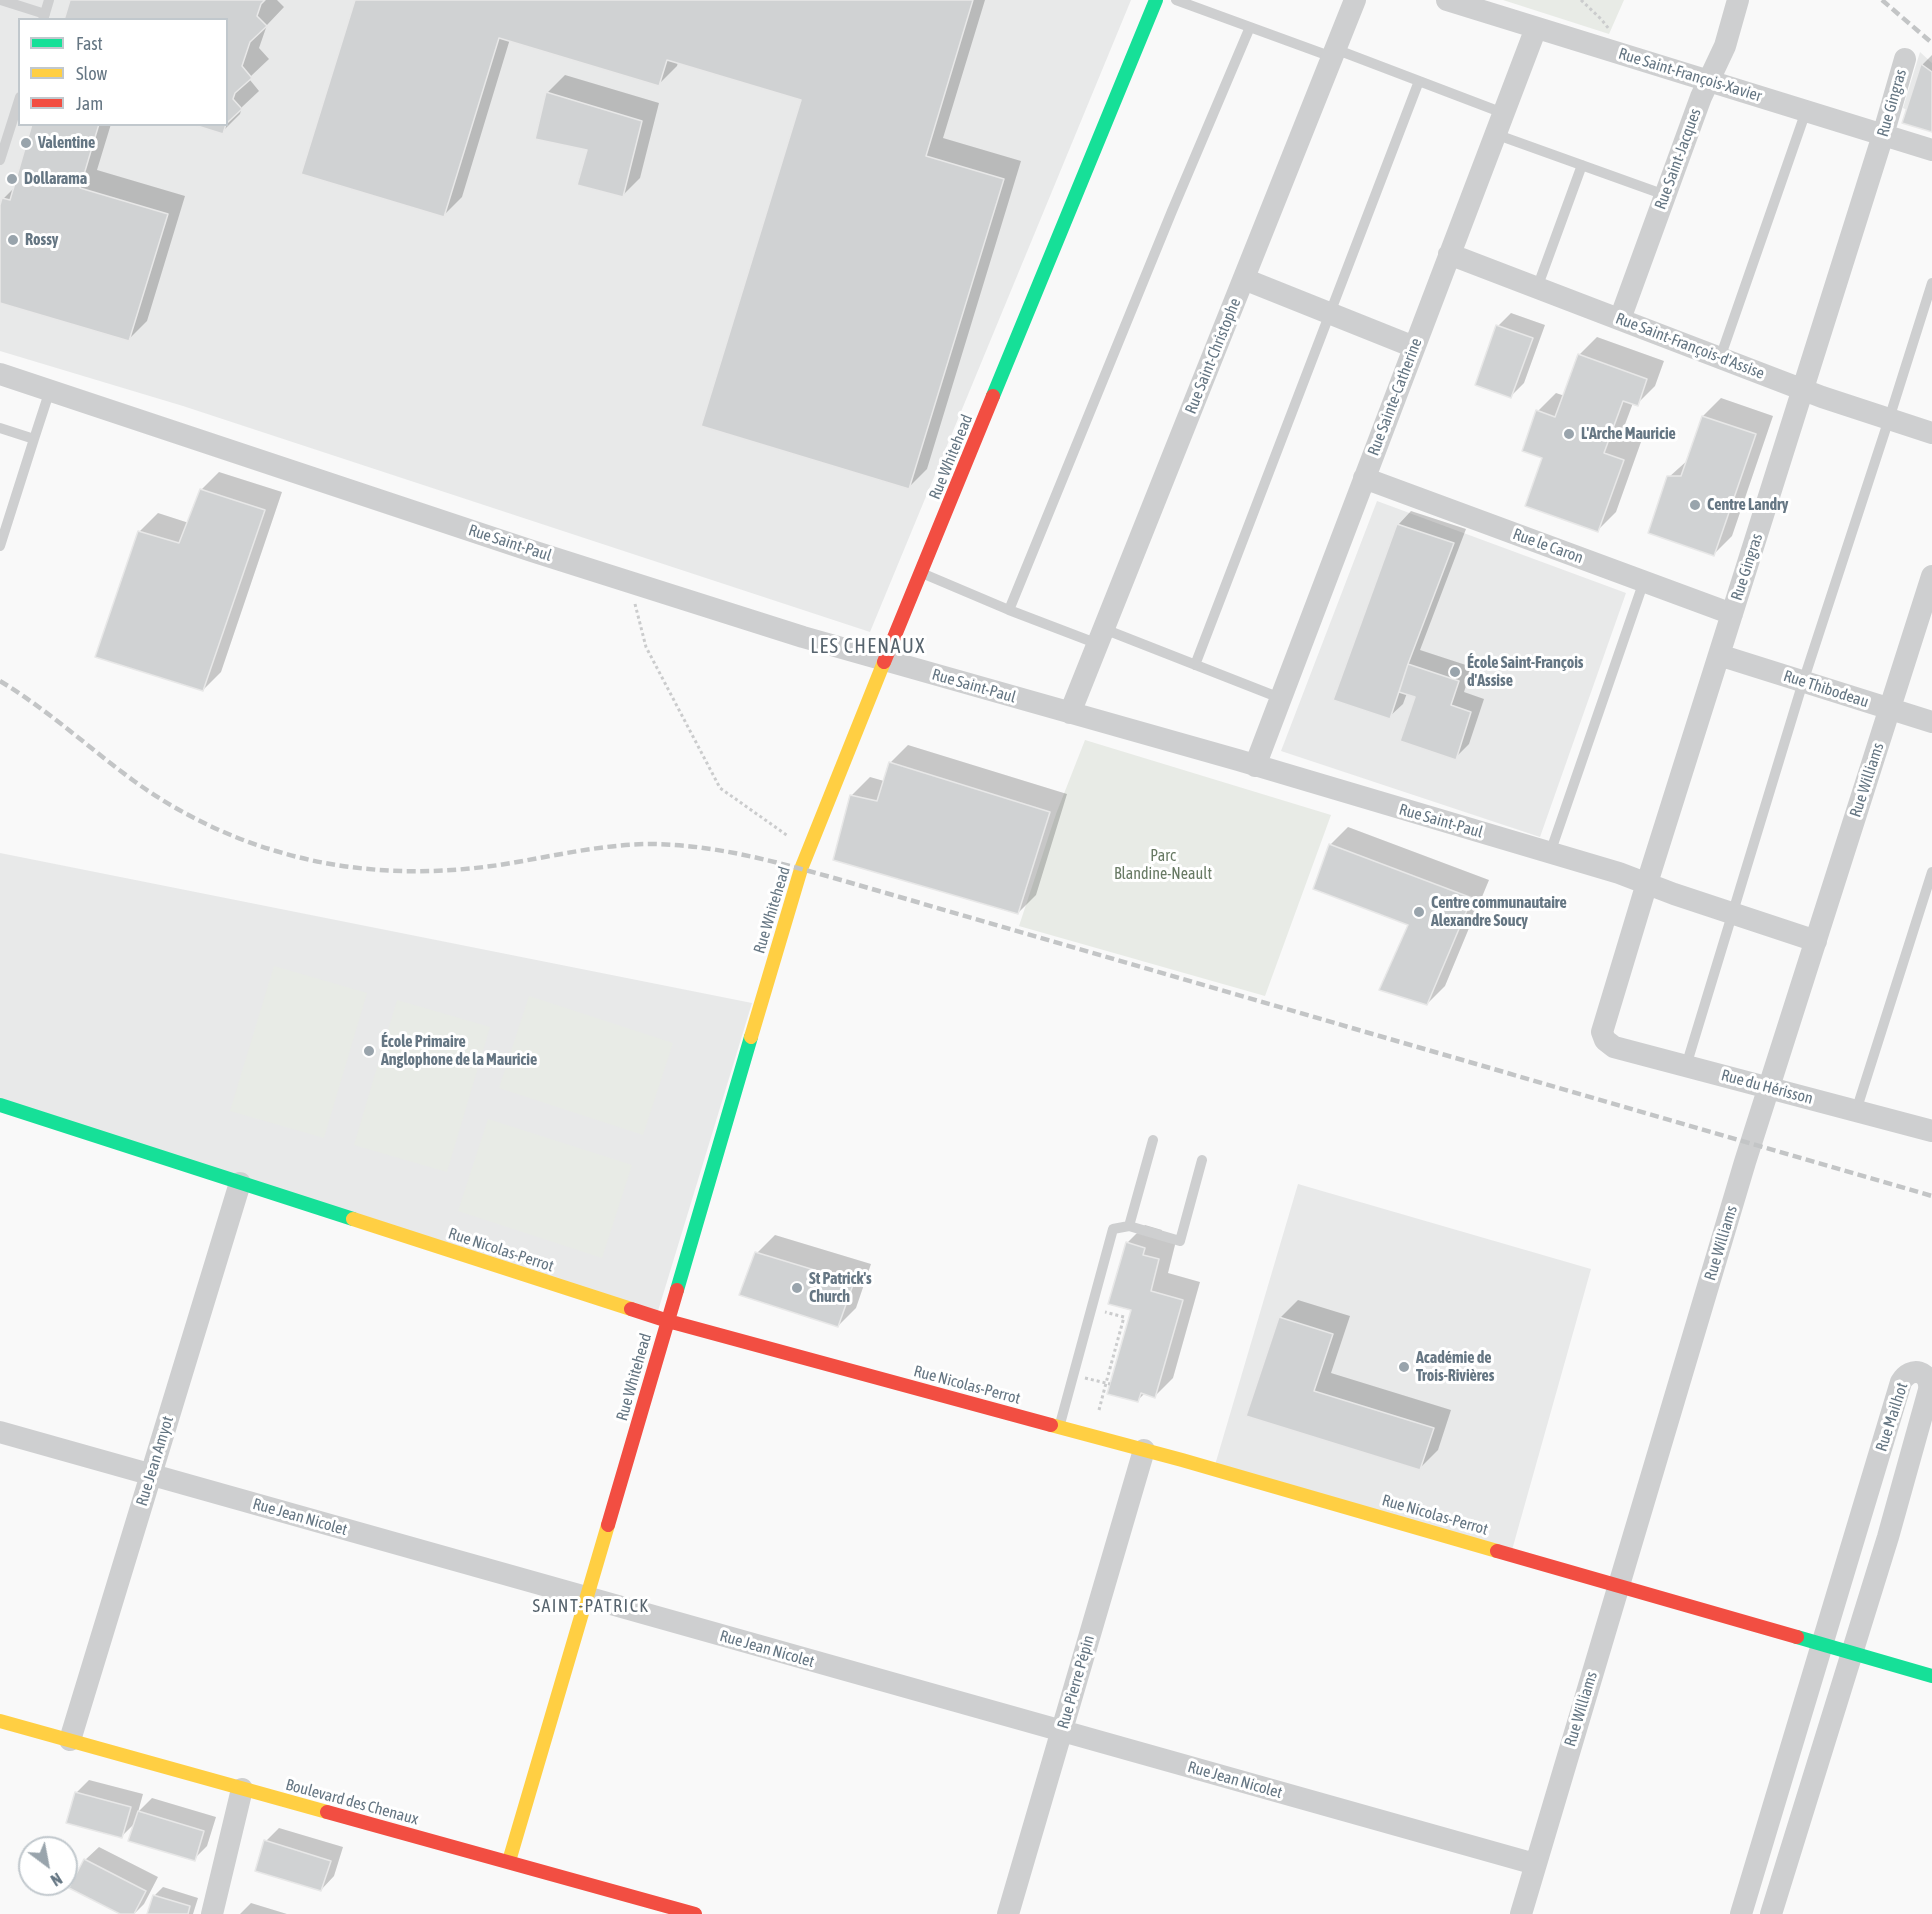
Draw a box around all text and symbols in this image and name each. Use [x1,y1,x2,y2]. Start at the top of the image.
legend [18,18,228,126]
text: Fast [76,33,103,54]
street label: Rue Saint-François-Xavier [1616,44,1764,106]
text: Slow [76,63,107,84]
street label: Rue Gingras [1873,67,1911,139]
text: Jam [76,93,103,114]
street label: Rue Saint-Jacques [1651,106,1705,212]
place label: Valentine [38,133,95,153]
marker: Valentine [19,136,33,150]
place label: Dollarama [24,169,87,189]
marker: Dollarama [5,172,19,186]
place label: Rossy [25,230,58,250]
marker: Rossy [6,233,20,247]
street label: Rue Saint-Christophe [1181,295,1245,417]
street label: Rue Saint-François-d'Assise [1613,309,1767,383]
street label: Rue Sainte-Catherine [1364,336,1426,458]
street label: Rue Whitehead [925,412,977,502]
place label: L'Arche Mauricie [1581,424,1676,444]
marker: L'Arche Mauricie [1562,427,1576,441]
place label: Centre Landry [1707,495,1788,515]
marker: Centre Landry [1688,498,1702,512]
street label: Rue Saint-Paul [466,521,554,565]
street label: Rue le Caron [1510,524,1586,568]
street label: Rue Gingras [1727,531,1767,603]
district label: LES CHENAUX [810,635,926,659]
place label: École Saint-François d'Assise [1467,653,1583,691]
street label: Rue Saint-Paul [930,665,1018,707]
marker: École Saint-François d'Assise [1448,665,1462,679]
street label: Rue Thibodeau [1781,666,1871,712]
street label: Rue Williams [1846,740,1888,820]
street label: Rue Saint-Paul [1397,800,1485,842]
park label: Parc Blandine-Neault [1114,846,1212,884]
street label: Rue Whitehead [750,864,794,956]
place label: Centre communautaire Alexandre Soucy [1431,893,1567,931]
marker: Centre communautaire Alexandre Soucy [1412,905,1426,919]
place label: École Primaire Anglophone de la Mauricie [381,1032,537,1070]
marker: École Primaire Anglophone de la Mauricie [362,1044,376,1058]
street label: Rue du Hérisson [1719,1066,1815,1108]
street label: Rue Williams [1701,1203,1741,1283]
street label: Rue Nicolas-Perrot [446,1224,556,1276]
place label: St Patrick's Church [809,1269,872,1307]
marker: St Patrick's Church [790,1281,804,1295]
street label: Rue Whitehead [612,1331,656,1423]
place label: Académie de Trois-Rivières [1416,1348,1494,1386]
marker: Académie de Trois-Rivières [1397,1360,1411,1374]
street label: Rue Nicolas-Perrot [912,1362,1022,1408]
street label: Rue Mailhot [1872,1380,1912,1454]
street label: Rue Jean Amyot [132,1414,178,1508]
street label: Rue Nicolas-Perrot [1380,1491,1490,1539]
street label: Rue Jean Nicolet [251,1494,349,1540]
district label: SAINT-PATRICK [532,1595,650,1617]
street label: Rue Jean Nicolet [718,1626,816,1672]
street label: Rue Pierre Pépin [1053,1633,1099,1731]
street label: Rue Williams [1561,1669,1601,1749]
street label: Rue Jean Nicolet [1186,1757,1284,1803]
street label: Boulevard des Chenaux [284,1775,420,1829]
north arrow [18,1836,78,1896]
text: N [48,1869,65,1890]

